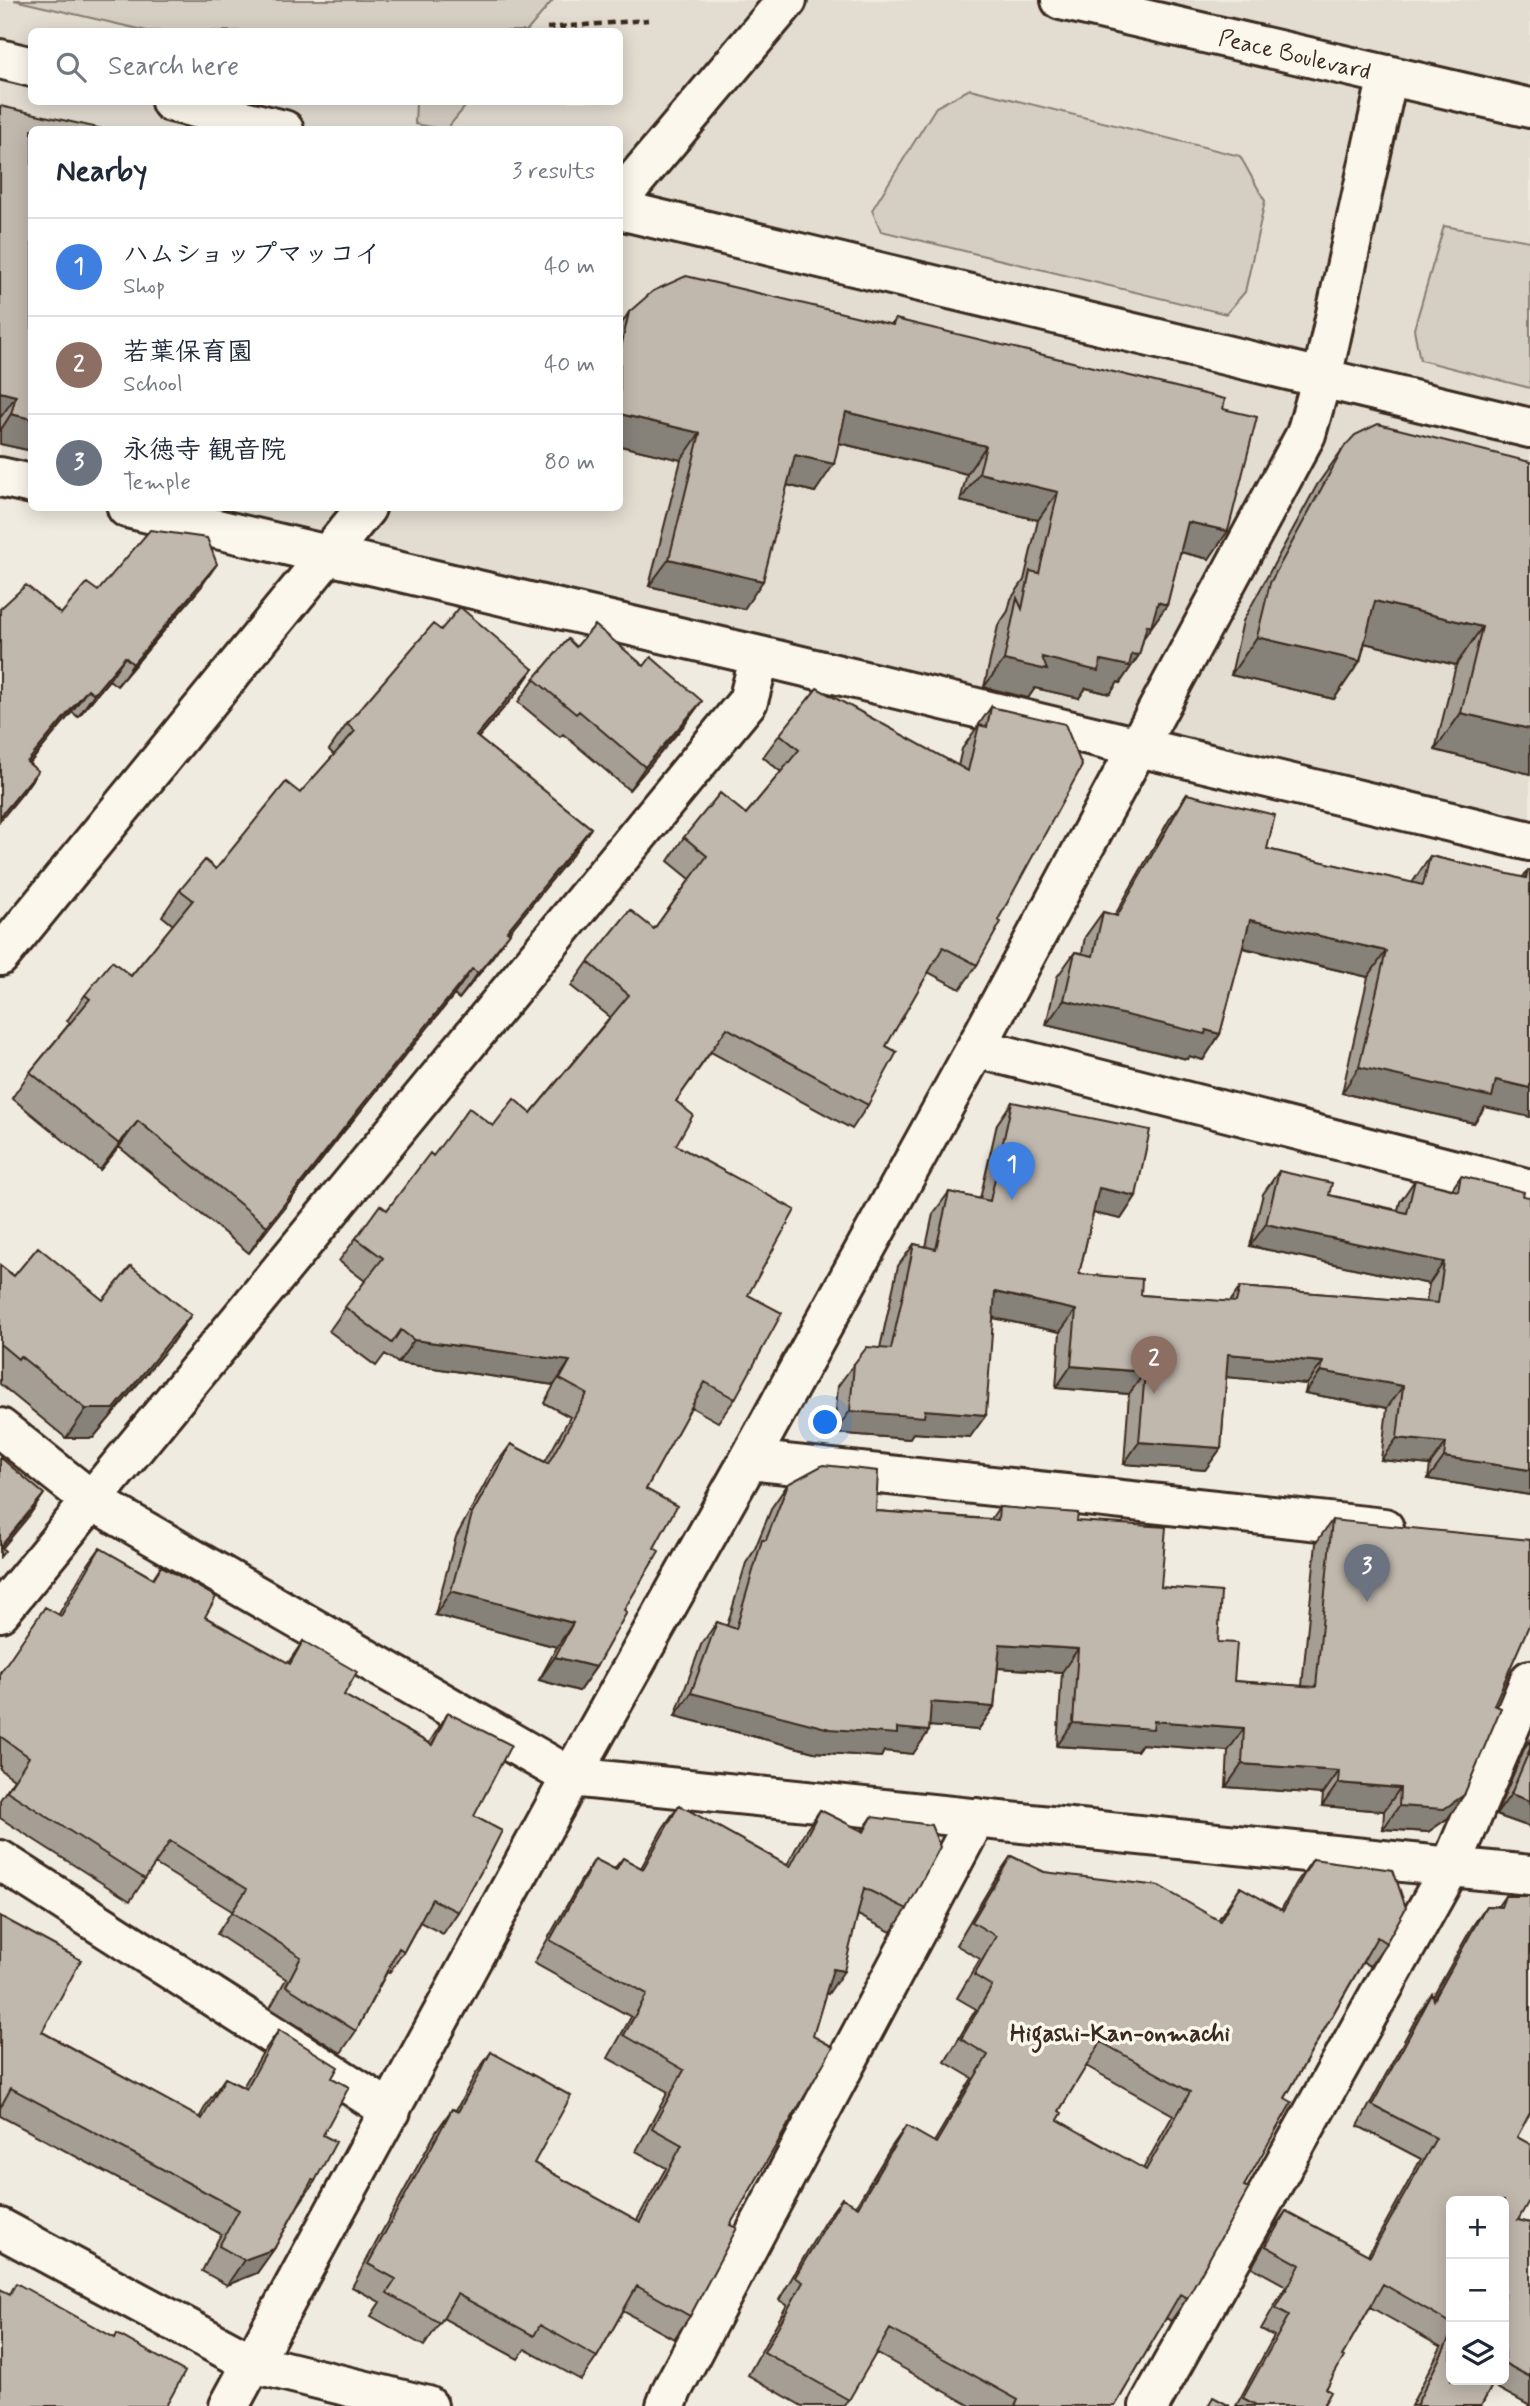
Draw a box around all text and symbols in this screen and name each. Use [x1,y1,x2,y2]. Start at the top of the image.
street label: Peace Boulevard [1216,24,1374,88]
search box [28,28,623,105]
icon: search [52,48,90,86]
text: Search here [108,50,239,84]
text: Nearby [56,152,147,191]
text: 3 results [512,157,595,187]
text: ハムショップマッコイ [123,238,381,272]
text: 1 [74,252,84,282]
text: 40 m [544,252,595,282]
text: Shop [123,272,165,302]
text: 若葉保育園 [123,336,253,370]
text: 2 [73,350,85,380]
text: 40 m [544,350,595,380]
text: School [123,370,183,400]
text: 永徳寺 観音院 [123,434,286,468]
text: 3 [74,448,84,478]
text: 80 m [544,448,595,478]
text: Temple [123,468,191,498]
pin: 1 [989,1142,1035,1200]
pin: 2 [1131,1336,1177,1394]
your location [808,1405,842,1439]
pin: 3 [1344,1544,1390,1602]
district label: Higashi-Kan-onmachi [1010,2019,1230,2053]
map controls [1446,2196,1509,2385]
button: + [1446,2196,1509,2259]
button: − [1446,2259,1509,2322]
button: layers [1446,2322,1509,2385]

